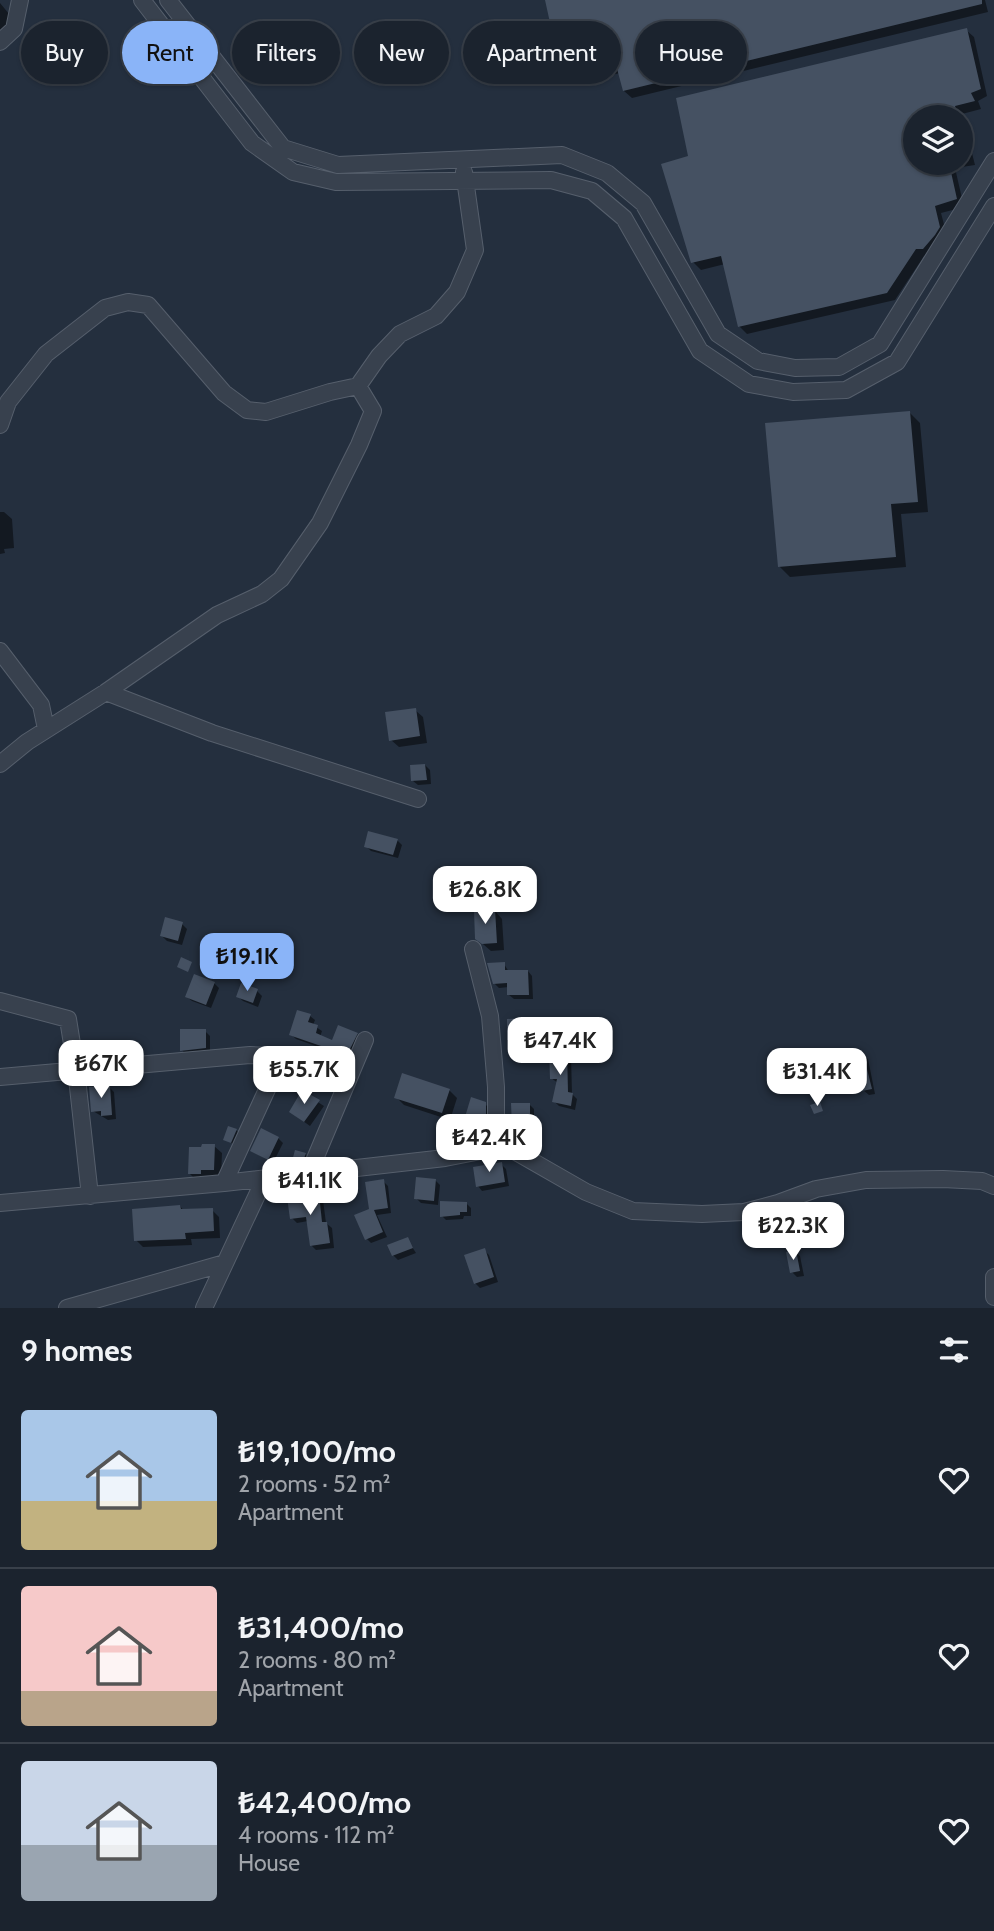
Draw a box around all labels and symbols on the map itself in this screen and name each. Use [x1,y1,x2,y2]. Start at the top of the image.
pin: ₺26.8K [428,866,542,926]
pin: ₺19.1K [190,934,304,993]
pin: ₺47.4K [503,1018,617,1077]
pin: ₺67K [60,1040,142,1100]
pin: ₺55.7K [247,1046,361,1106]
pin: ₺31.4K [760,1048,874,1108]
pin: ₺42.4K [432,1114,546,1174]
pin: ₺41.1K [253,1158,367,1217]
pin: ₺22.3K [736,1202,850,1262]

